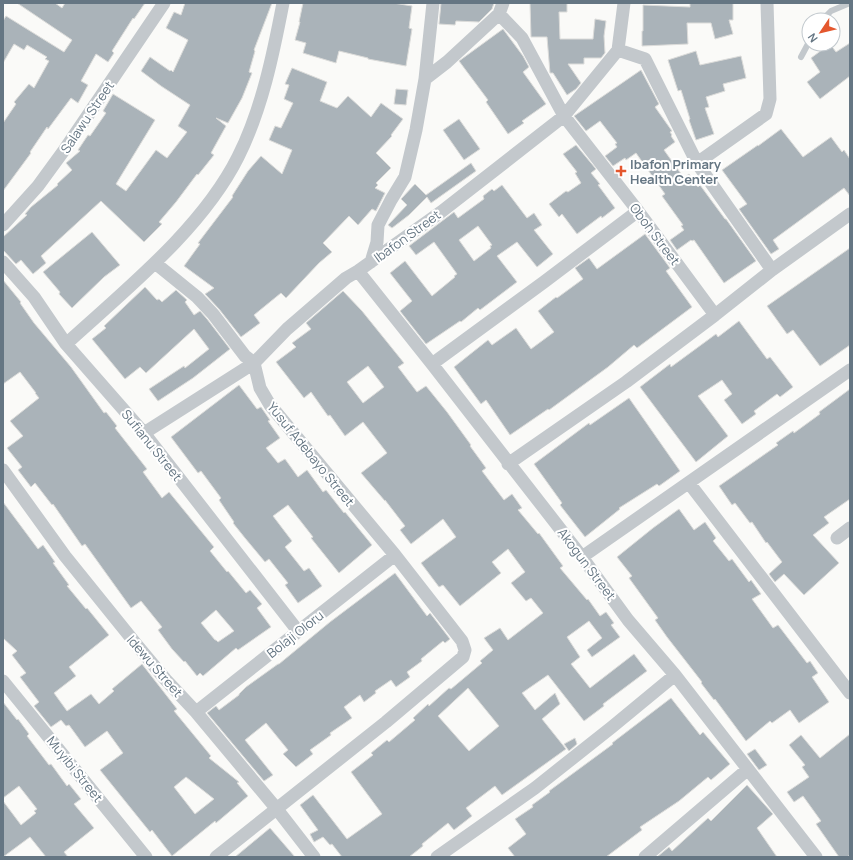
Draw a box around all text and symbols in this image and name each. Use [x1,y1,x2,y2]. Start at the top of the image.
north arrow [801,12,841,52]
text: N [804,30,821,46]
street label: Salawu Street [56,77,118,157]
place label: Ibafon Primary Health Center [630,155,722,188]
marker: Ibafon Primary Health Center [615,165,627,177]
street label: Oboh Street [626,199,684,269]
street label: Ibafon Street [370,206,444,266]
street label: Yusuf Adebayo Street [263,398,359,510]
street label: Sufianu Street [118,406,186,484]
street label: Akogun Street [554,524,620,604]
street label: Bolaji Oloru [263,606,327,662]
street label: Idewu Street [123,631,187,701]
street label: Muyibi Street [43,732,107,806]

